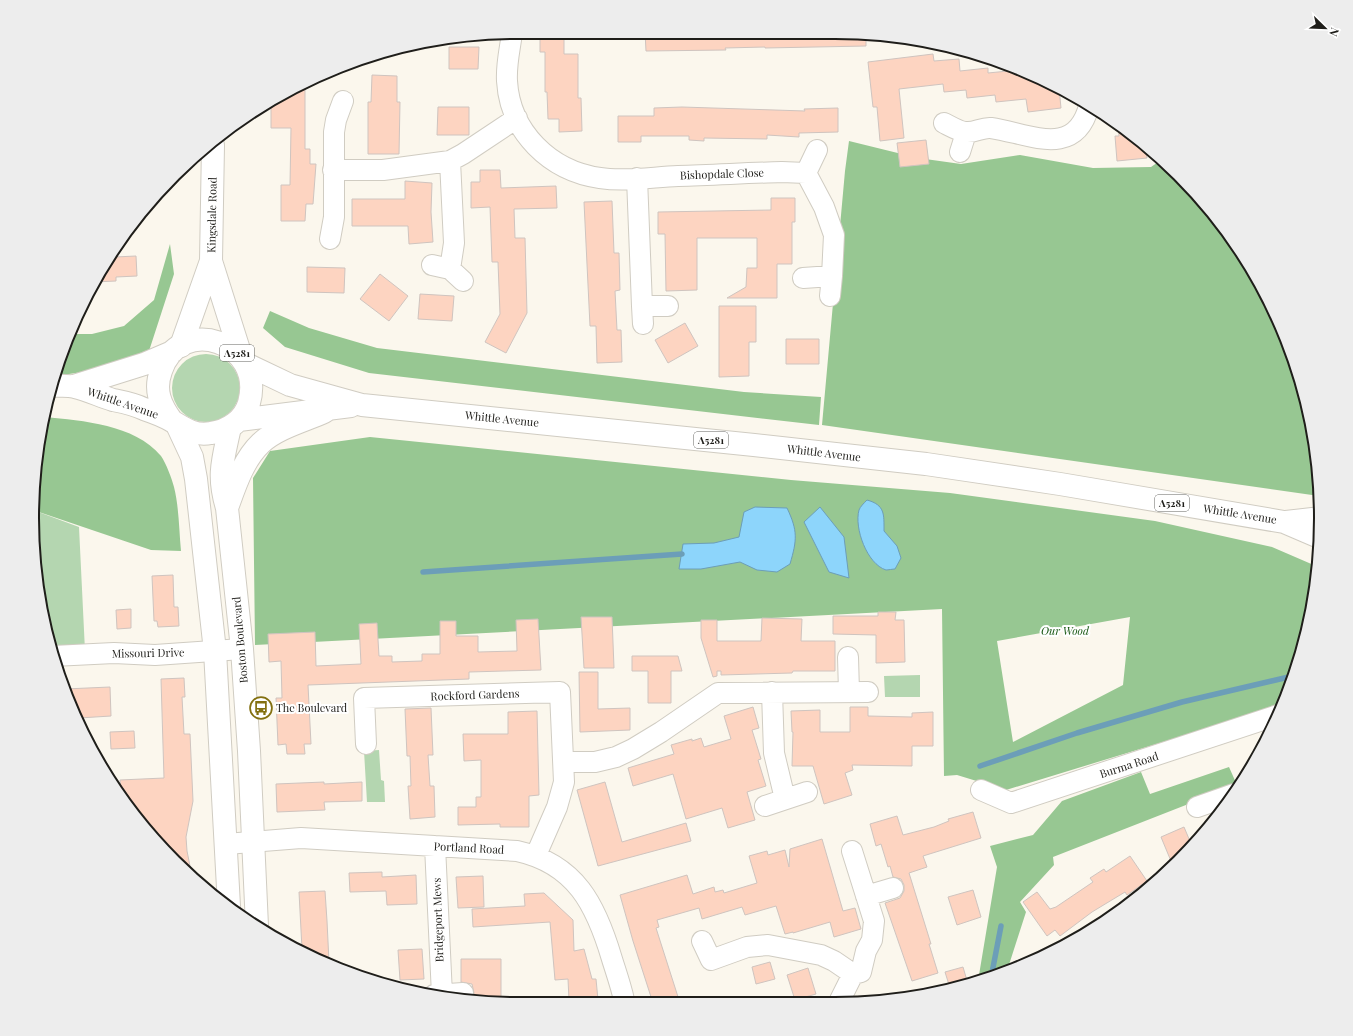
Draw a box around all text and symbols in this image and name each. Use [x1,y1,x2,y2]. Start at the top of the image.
north arrow [1305,8,1345,48]
text: N [1326,26,1343,39]
street label: Bishopdale Close [680,165,765,182]
street label: Kingsdale Road [203,176,220,253]
road number: A5281 [220,345,254,361]
street label: Whittle Avenue [85,383,161,422]
street label: Whittle Avenue [463,407,540,430]
road number: A5281 [694,432,728,448]
street label: Whittle Avenue [785,440,862,465]
road number: A5281 [1155,495,1189,511]
street label: Whittle Avenue [1201,500,1278,527]
street label: Boston Boulevard [228,596,251,684]
park label: Our Wood [1041,623,1090,638]
street label: Missouri Drive [111,644,185,661]
street label: Rockford Gardens [430,685,520,704]
bus stop icon: The Boulevard [248,695,274,721]
place label: The Boulevard [276,700,348,715]
street label: Burma Road [1098,748,1161,781]
street label: Portland Road [433,838,505,857]
street label: Bridgeport Mews [429,877,446,963]

